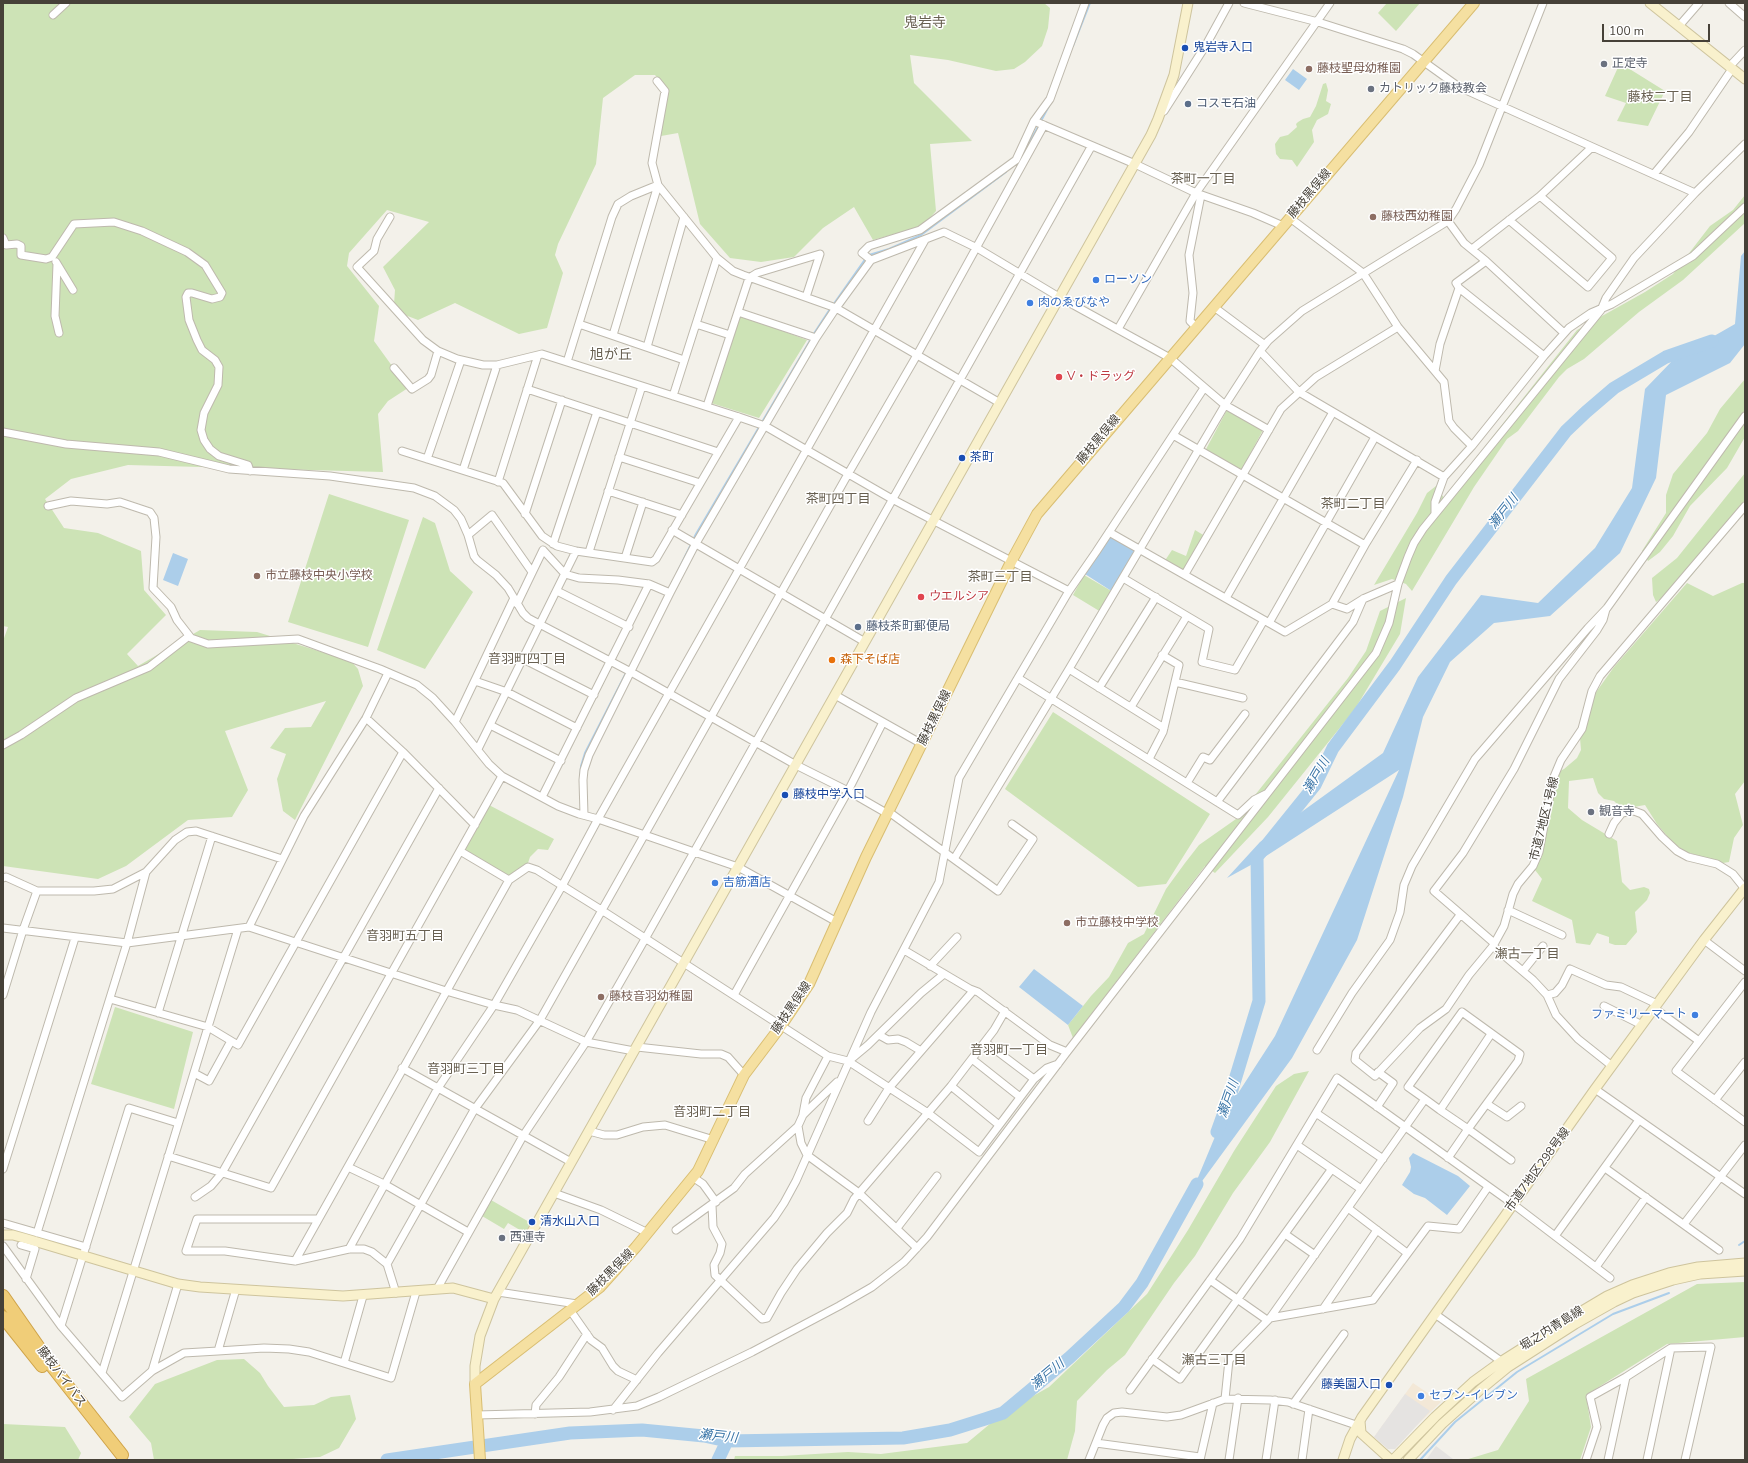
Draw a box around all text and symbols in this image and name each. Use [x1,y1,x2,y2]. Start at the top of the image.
district label: 鬼岩寺 [904,16,946,32]
scale bar [1604,16,1712,42]
text: 100 m [1609,23,1644,39]
place label: 鬼岩寺入口 [1193,41,1253,55]
marker: 鬼岩寺入口 [1180,43,1190,53]
place label: 正定寺 [1612,57,1648,71]
marker: 正定寺 [1599,59,1609,69]
place label: 藤枝聖母幼稚園 [1317,62,1401,76]
marker: 藤枝聖母幼稚園 [1304,64,1314,74]
place label: カトリック藤枝教会 [1379,82,1487,96]
marker: カトリック藤枝教会 [1366,84,1376,94]
district label: 藤枝二丁目 [1628,90,1692,106]
place label: コスモ石油 [1196,97,1256,111]
marker: コスモ石油 [1183,99,1193,109]
street label: 藤枝黒俣線 [1285,166,1335,222]
district label: 茶町一丁目 [1171,172,1235,188]
place label: 藤枝西幼稚園 [1381,210,1453,224]
marker: 藤枝西幼稚園 [1368,212,1378,222]
place label: ローソン [1104,273,1152,287]
marker: ローソン [1091,275,1101,285]
place label: 肉のゑびなや [1038,296,1110,310]
marker: 肉のゑびなや [1025,298,1035,308]
district label: 旭が丘 [590,348,632,364]
place label: V・ドラッグ [1067,370,1135,384]
marker: V・ドラッグ [1054,372,1064,382]
street label: 藤枝黒俣線 [1074,412,1124,468]
place label: 茶町 [970,451,994,465]
marker: 茶町 [957,453,967,463]
district label: 茶町四丁目 [806,492,870,508]
water label: 瀬戸川 [1486,492,1522,532]
district label: 茶町二丁目 [1321,497,1385,513]
place label: 市立藤枝中央小学校 [265,569,373,583]
district label: 茶町三丁目 [968,570,1032,586]
marker: 市立藤枝中央小学校 [252,571,262,581]
place label: ウエルシア [929,590,989,604]
marker: ウエルシア [916,592,926,602]
place label: 藤枝茶町郵便局 [866,620,950,634]
marker: 藤枝茶町郵便局 [853,622,863,632]
district label: 音羽町四丁目 [488,652,566,668]
place label: 森下そば店 [840,653,900,667]
marker: 森下そば店 [827,655,837,665]
street label: 藤枝黒俣線 [915,688,955,748]
water label: 瀬戸川 [1300,755,1334,797]
street label: 市道7地区1号線 [1528,775,1562,863]
place label: 藤枝中学入口 [793,788,865,802]
marker: 藤枝中学入口 [780,790,790,800]
place label: 観音寺 [1599,805,1635,819]
marker: 観音寺 [1586,807,1596,817]
place label: 吉筋酒店 [723,876,771,890]
marker: 吉筋酒店 [710,878,720,888]
place label: 市立藤枝中学校 [1075,916,1159,930]
marker: 市立藤枝中学校 [1062,918,1072,928]
district label: 音羽町五丁目 [366,929,444,945]
district label: 瀬古一丁目 [1495,947,1559,963]
street label: 藤枝黒俣線 [769,979,815,1037]
place label: 藤枝音羽幼稚園 [609,990,693,1004]
marker: 藤枝音羽幼稚園 [596,992,606,1002]
place label: ファミリーマート [1591,1008,1687,1022]
marker: ファミリーマート [1690,1010,1700,1020]
district label: 音羽町一丁目 [970,1043,1048,1059]
district label: 音羽町三丁目 [427,1062,505,1078]
water label: 瀬戸川 [1215,1078,1243,1120]
district label: 音羽町二丁目 [673,1105,751,1121]
street label: 市道7地区298号線 [1503,1125,1573,1215]
place label: 清水山入口 [540,1215,600,1229]
marker: 清水山入口 [527,1217,537,1227]
place label: 西運寺 [510,1231,546,1245]
marker: 西運寺 [497,1233,507,1243]
street label: 藤枝黒俣線 [585,1247,637,1299]
street label: 堀之内青島線 [1518,1304,1586,1354]
street label: 藤枝バイパス [34,1344,88,1410]
district label: 瀬古三丁目 [1182,1353,1246,1369]
water label: 瀬戸川 [1028,1356,1068,1394]
place label: 藤美園入口 [1321,1378,1381,1392]
marker: 藤美園入口 [1384,1380,1394,1390]
place label: セブン-イレブン [1429,1389,1518,1403]
marker: セブン-イレブン [1416,1391,1426,1401]
water label: 瀬戸川 [698,1427,738,1447]

